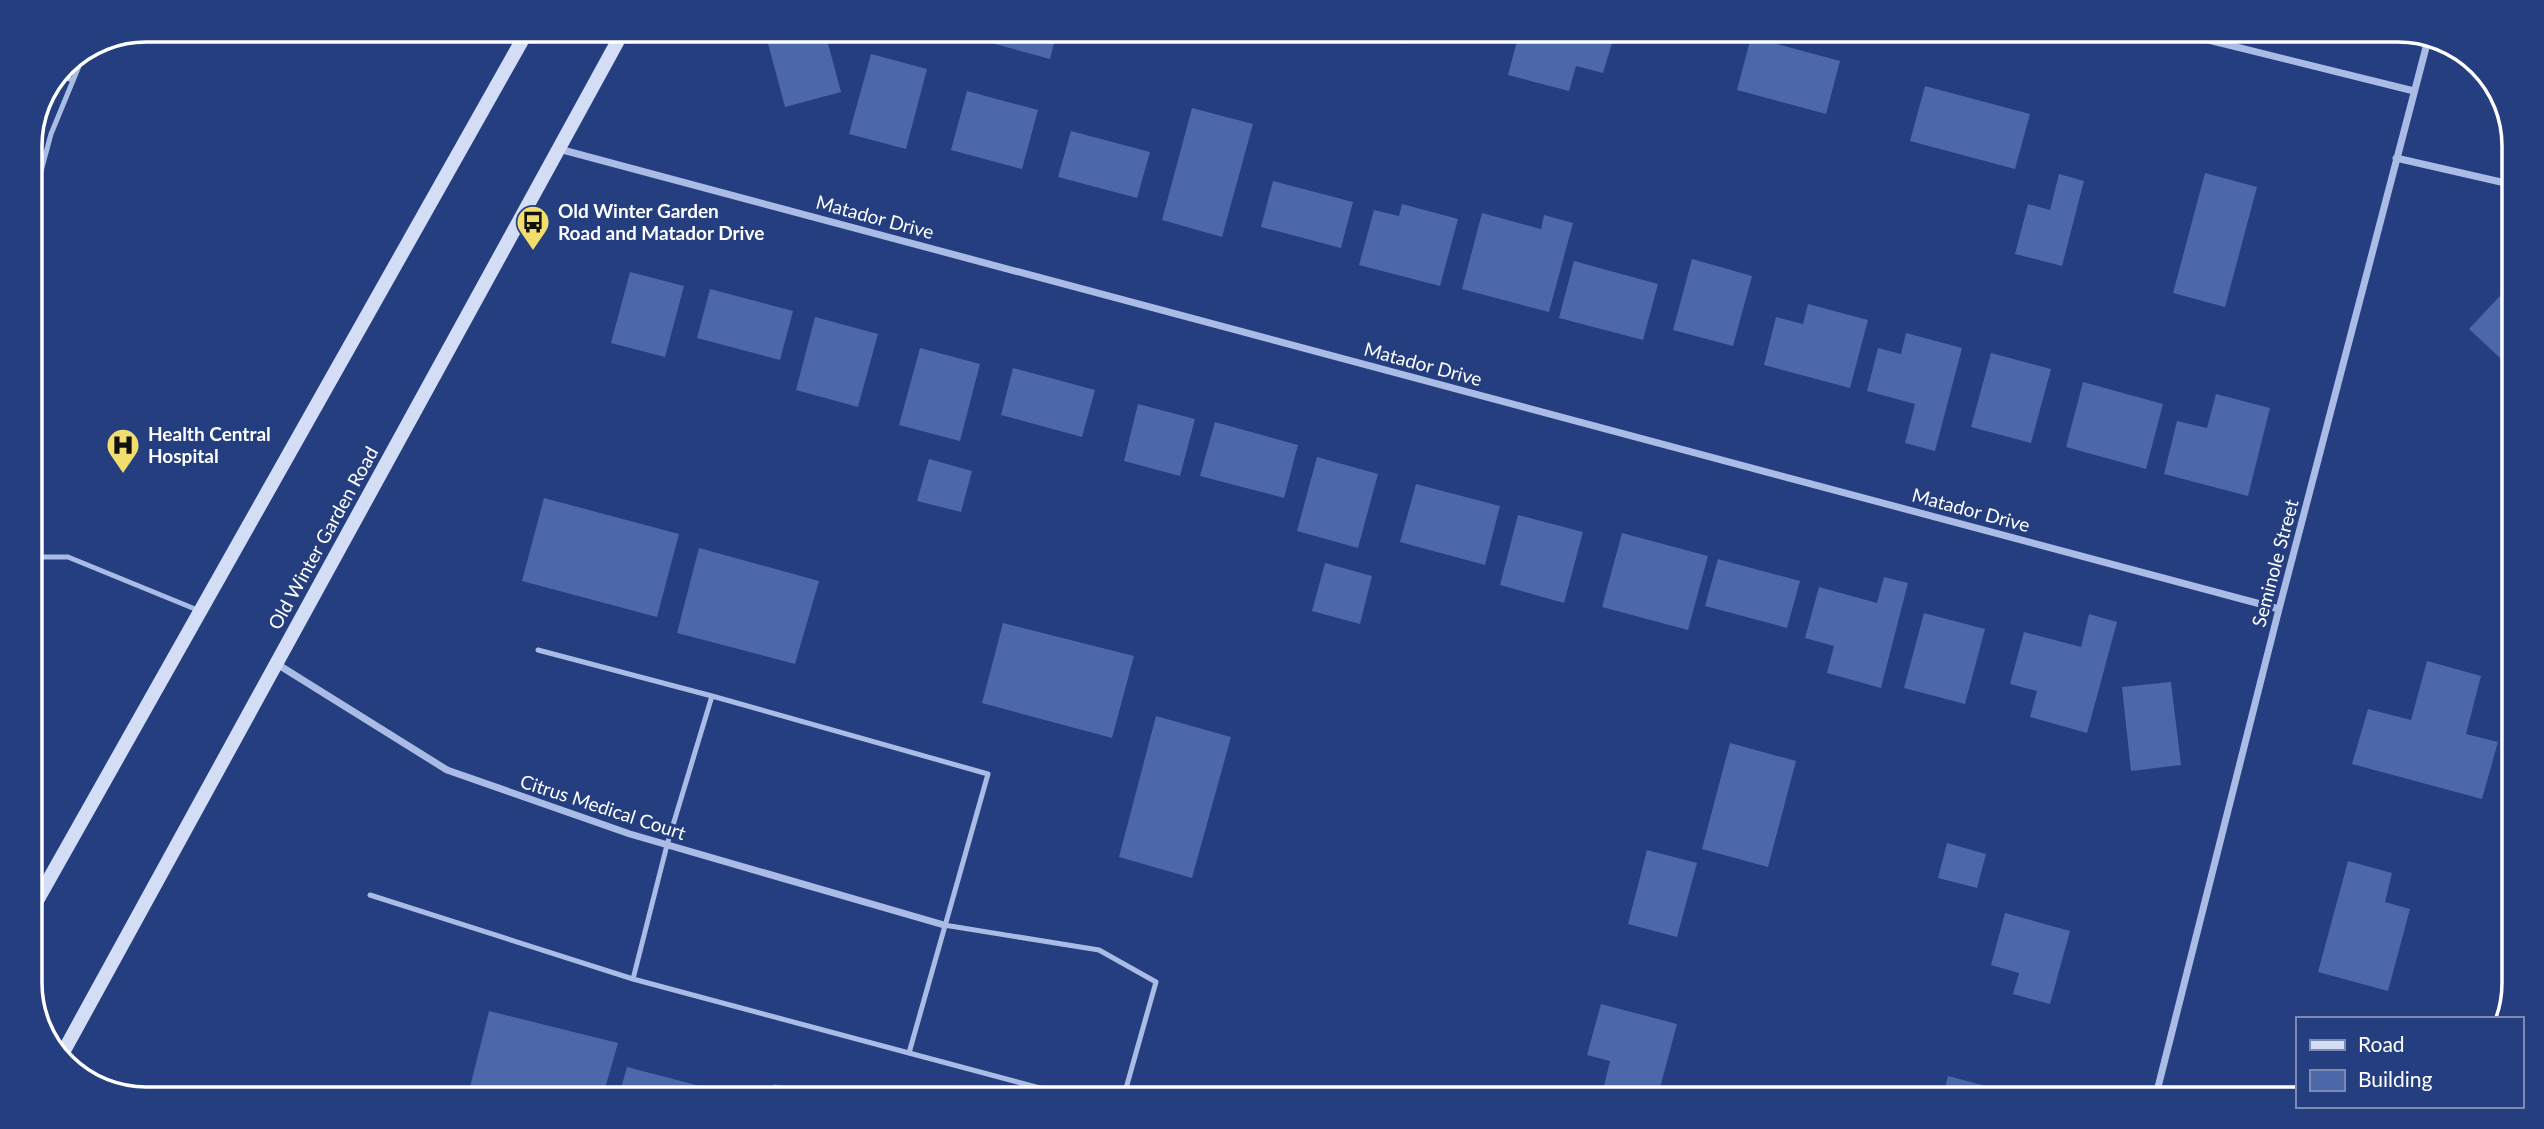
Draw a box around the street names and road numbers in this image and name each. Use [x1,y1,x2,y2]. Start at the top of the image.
street label: Matador Drive [814,190,937,243]
street label: Matador Drive [1362,337,1485,390]
street label: Old Winter Garden Road [263,442,382,633]
street label: Matador Drive [1910,483,2033,536]
street label: Seminole Street [2246,496,2303,629]
street label: Citrus Medical Court [517,769,689,844]

